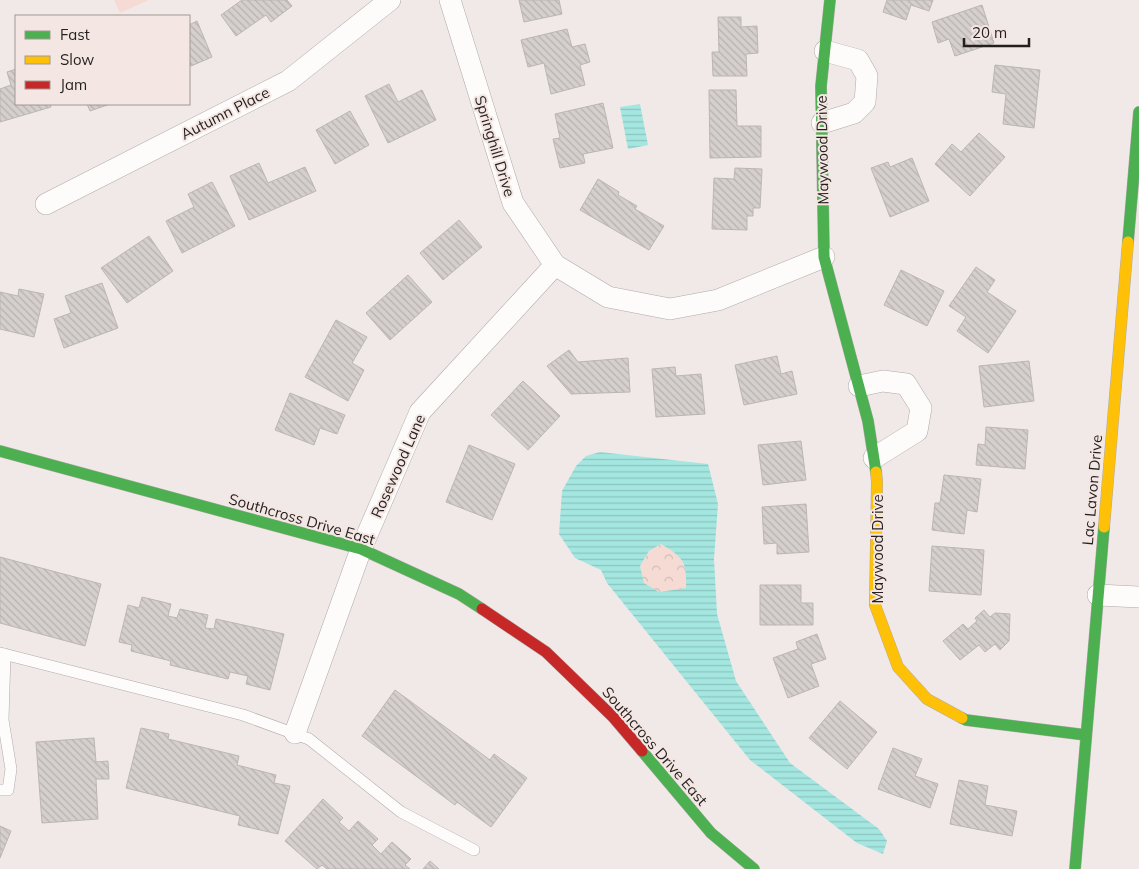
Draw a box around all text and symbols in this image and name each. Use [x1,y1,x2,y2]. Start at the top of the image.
legend [15,15,190,105]
scale bar [964,15,1029,47]
text: 20 m [972,23,1007,42]
text: Fast [60,25,90,44]
text: Slow [60,50,94,69]
text: Jam [60,75,87,94]
street label: Autumn Place [177,82,273,144]
street label: Springhill Drive [471,93,519,199]
street label: Maywood Drive [812,95,832,205]
street label: Rosewood Lane [367,411,429,521]
street label: Lac Lavon Drive [1078,434,1106,546]
street label: Southcross Drive East [227,489,377,549]
street label: Maywood Drive [868,494,887,604]
street label: Southcross Drive East [598,683,712,809]

